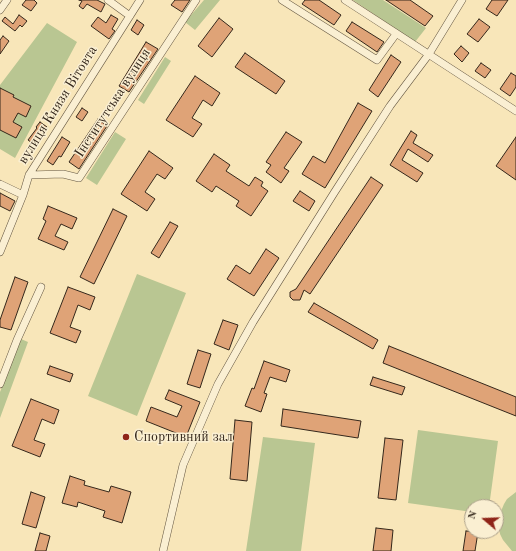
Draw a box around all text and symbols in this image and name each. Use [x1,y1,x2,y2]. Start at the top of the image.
street label: вулиця Князя Вітовта [15,43,101,167]
street label: Інститутська вулиця [71,45,155,161]
place label: Спортивний зал [134,429,233,445]
marker: Спортивний зал [121,432,131,442]
north arrow [464,499,504,539]
text: N [467,509,480,521]

